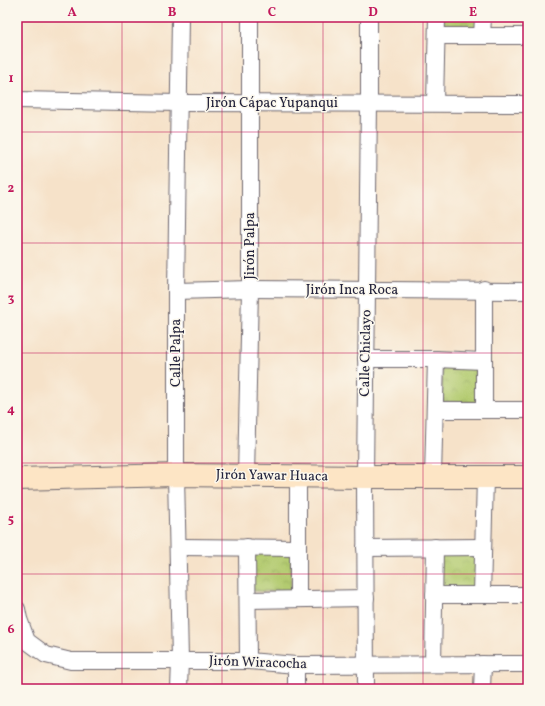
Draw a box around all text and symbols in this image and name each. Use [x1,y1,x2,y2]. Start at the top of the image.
text: A [67,4,77,22]
text: B [168,4,177,22]
text: C [268,4,276,22]
text: D [368,4,378,22]
text: E [469,4,477,22]
text: 1 [8,70,14,88]
street label: Jirón Cápac Yupanqui [206,94,338,113]
text: 2 [8,180,15,198]
street label: Jirón Palpa [241,212,260,280]
street label: Jirón Inca Roca [306,281,398,300]
text: 3 [8,290,15,308]
street label: Calle Chiclayo [356,309,376,397]
street label: Calle Palpa [167,319,186,387]
text: 4 [7,401,15,419]
street label: Jirón Yawar Huaca [216,466,328,486]
text: 5 [8,511,14,529]
text: 6 [7,621,15,639]
street label: Jirón Wiracocha [208,652,308,674]

